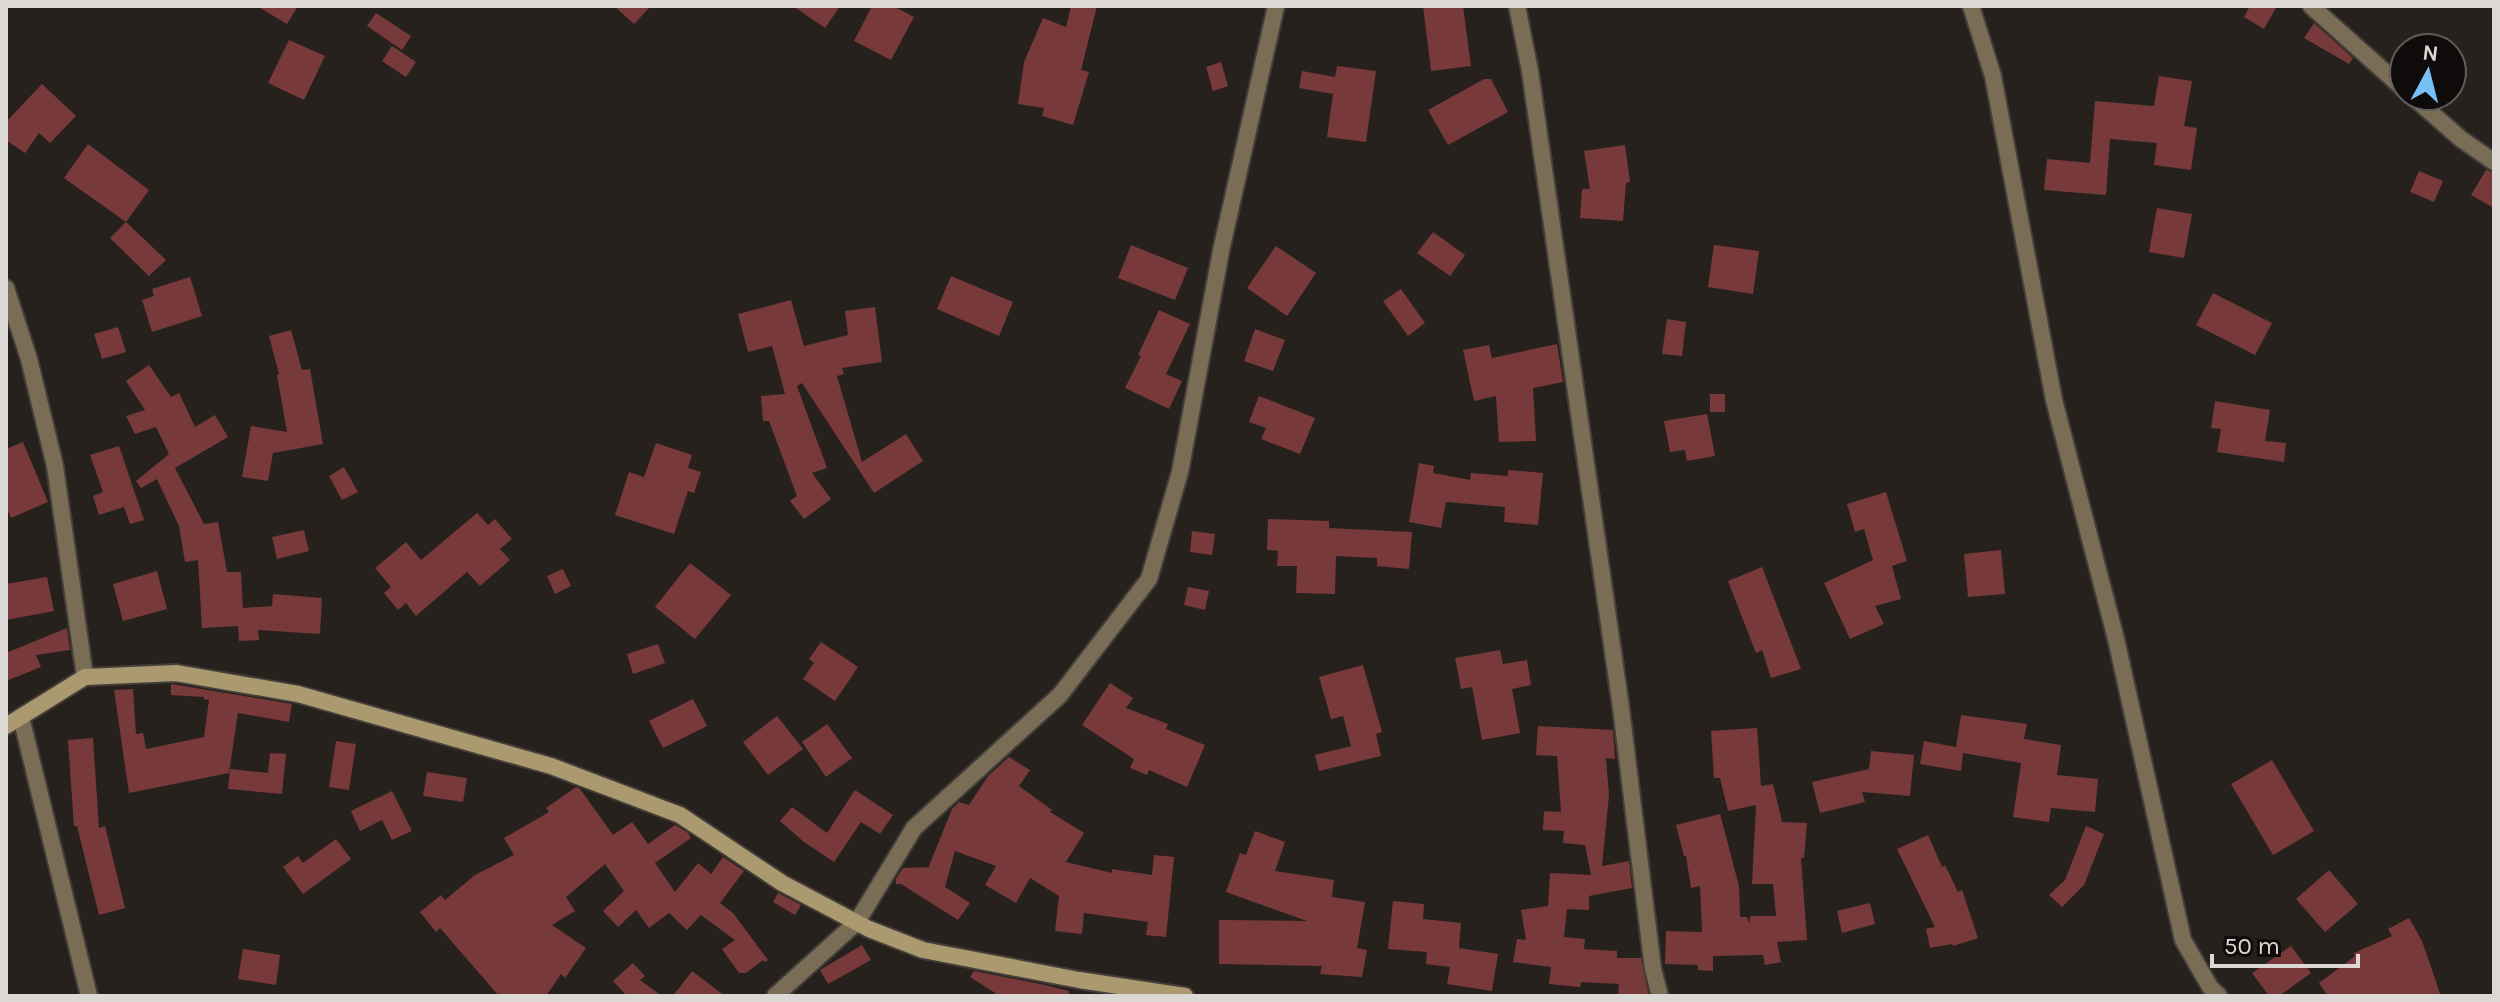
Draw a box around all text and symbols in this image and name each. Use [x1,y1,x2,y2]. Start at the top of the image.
north arrow [2388,32,2468,112]
text: N [2421,39,2440,67]
scale bar [2212,918,2358,968]
text: 50 m [2224,932,2280,960]

